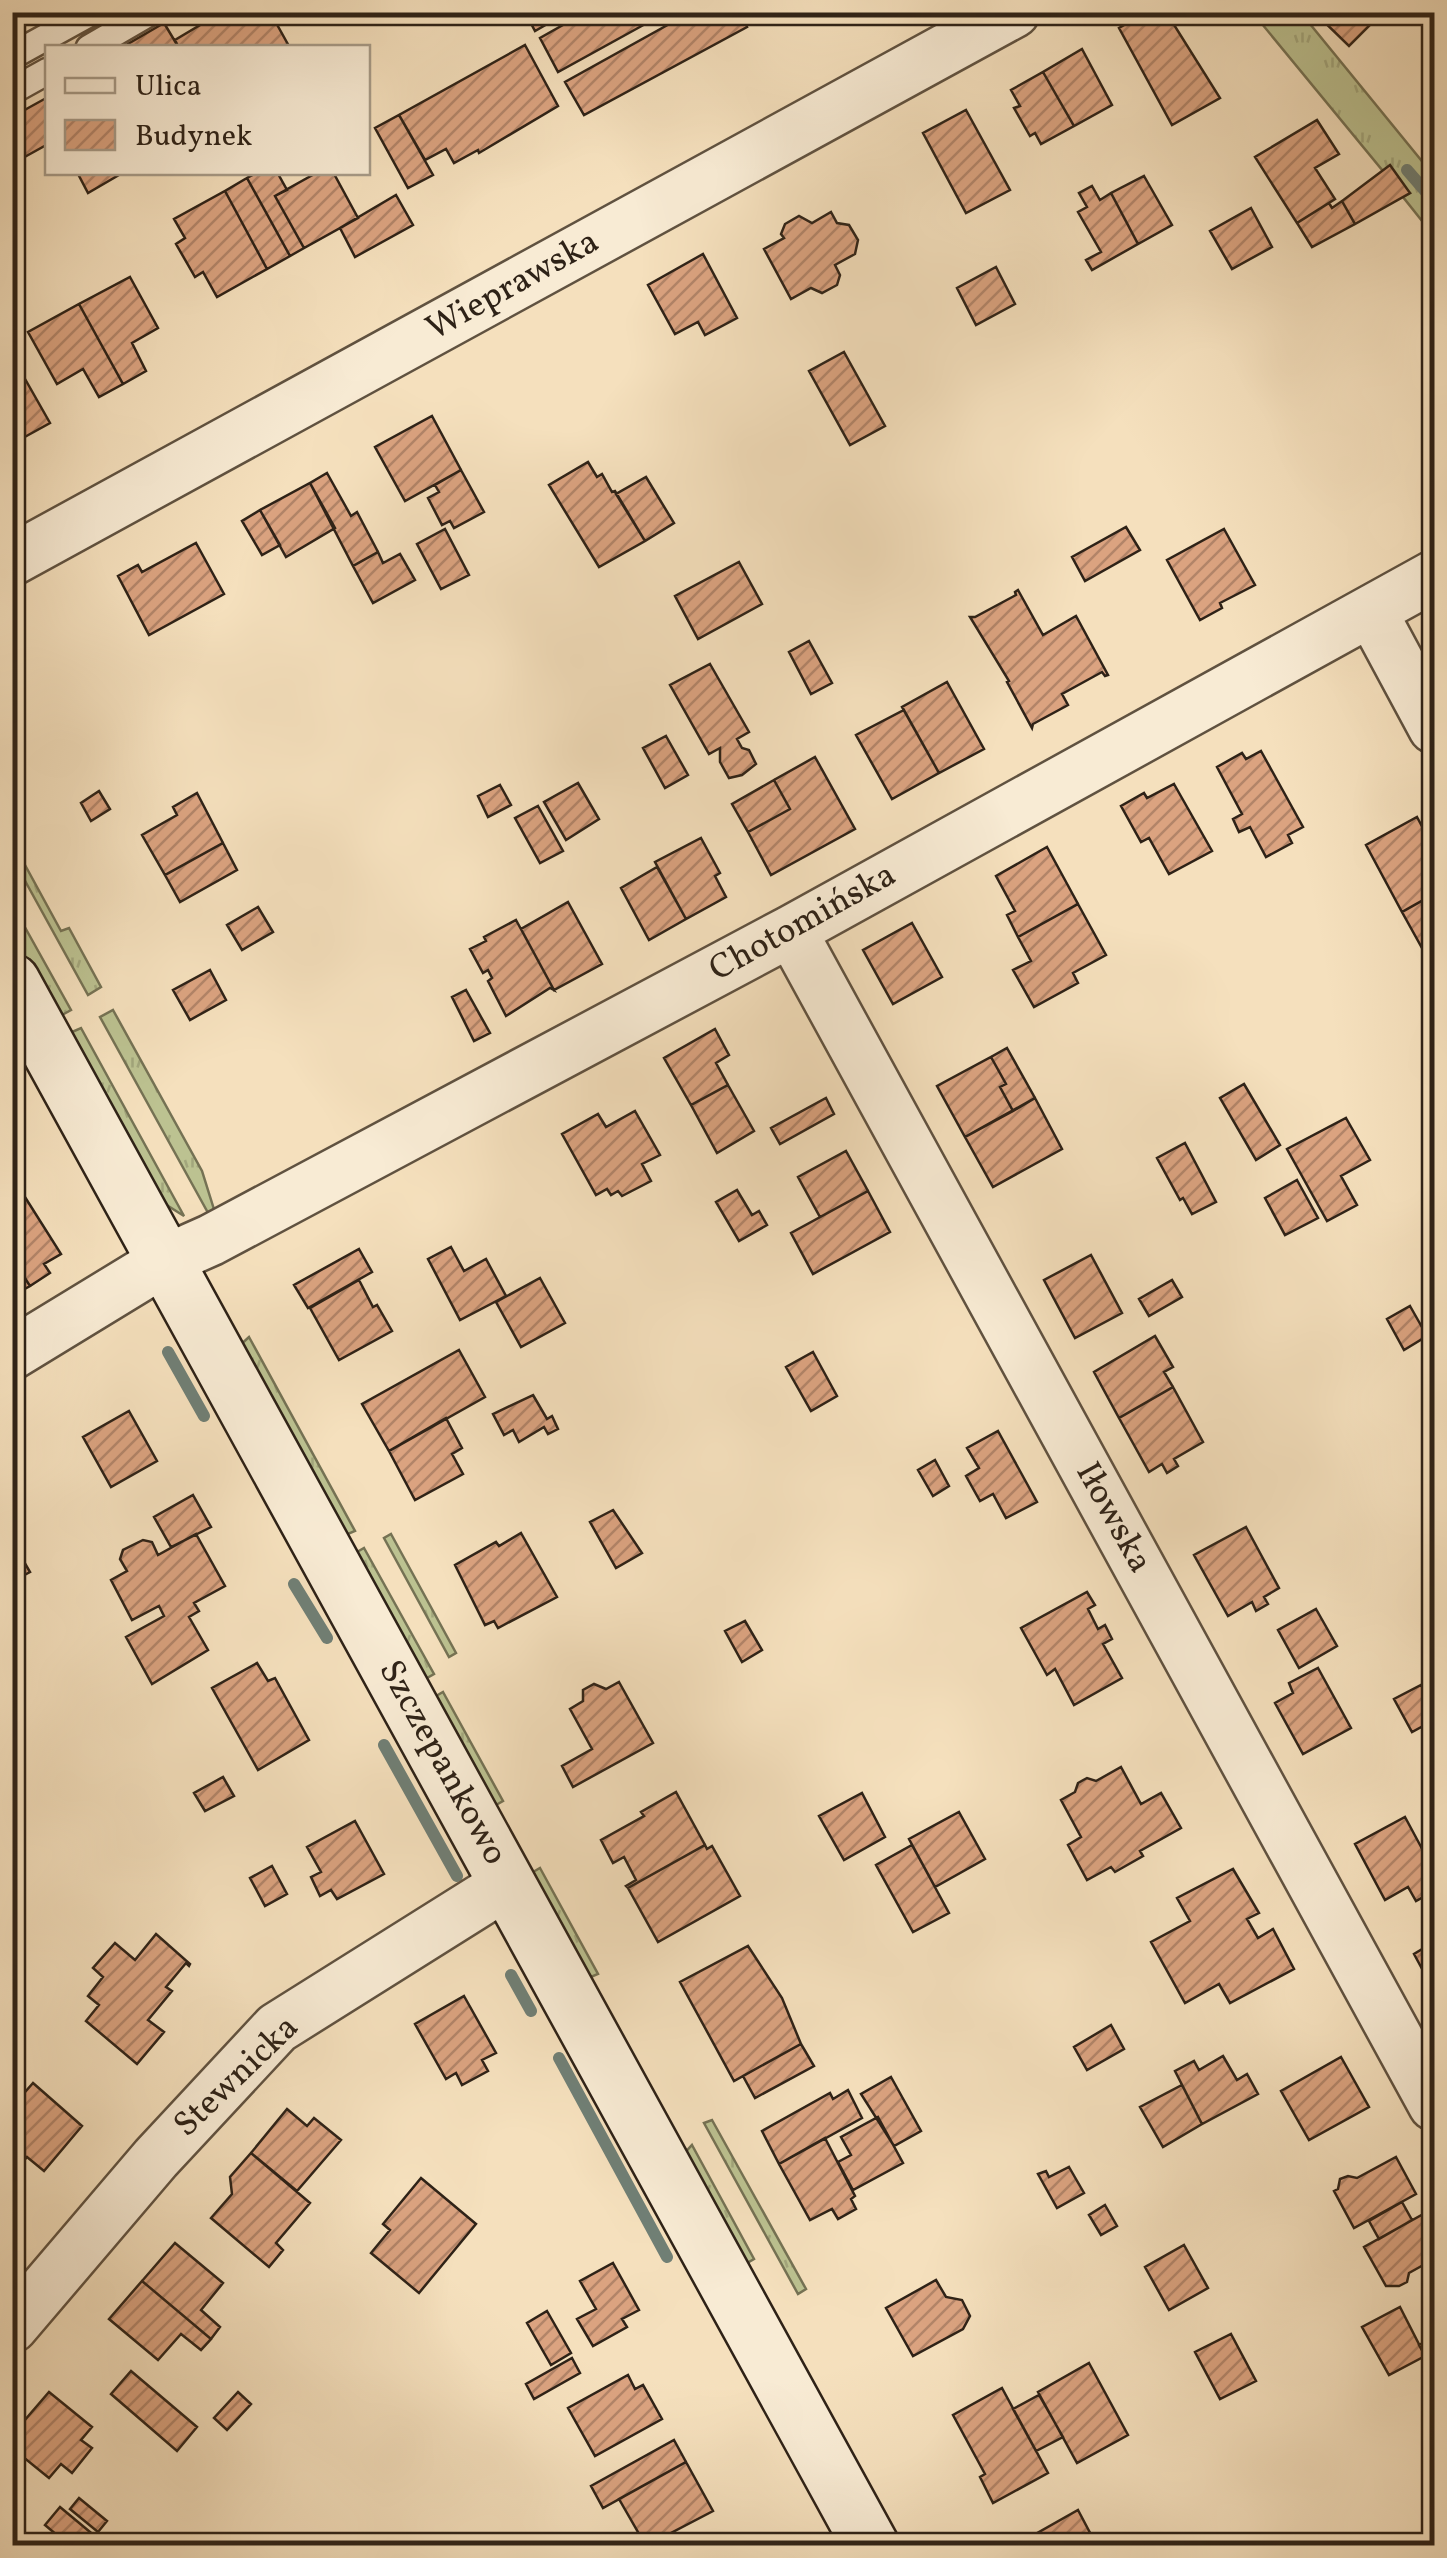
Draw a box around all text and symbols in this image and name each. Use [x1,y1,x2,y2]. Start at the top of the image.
legend [45,45,370,175]
text: Ulica [135,66,202,108]
text: Budynek [135,116,252,158]
street label: Wieprawska [418,219,608,353]
street label: Chotomińska [701,852,905,994]
street label: Iłowska [1063,1454,1163,1582]
street label: Szczepankowo [366,1652,518,1874]
street label: Stewnicka [164,2005,310,2149]

